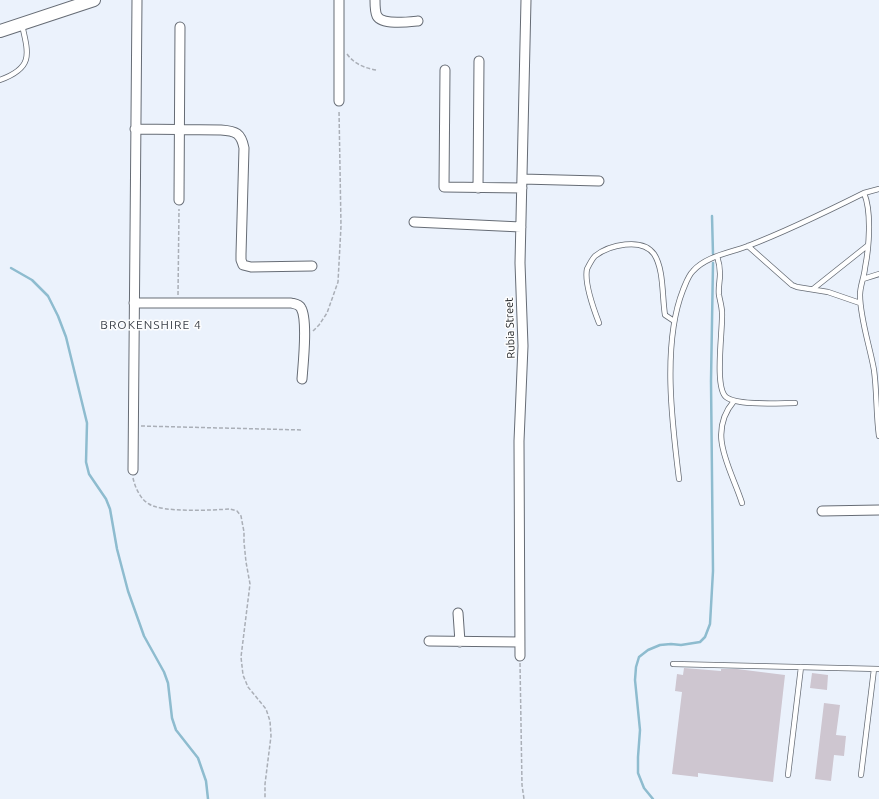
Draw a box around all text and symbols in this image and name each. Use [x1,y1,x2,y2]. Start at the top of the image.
street label: Rubia Street [502,297,518,359]
district label: BROKENSHIRE 4 [100,318,202,332]

